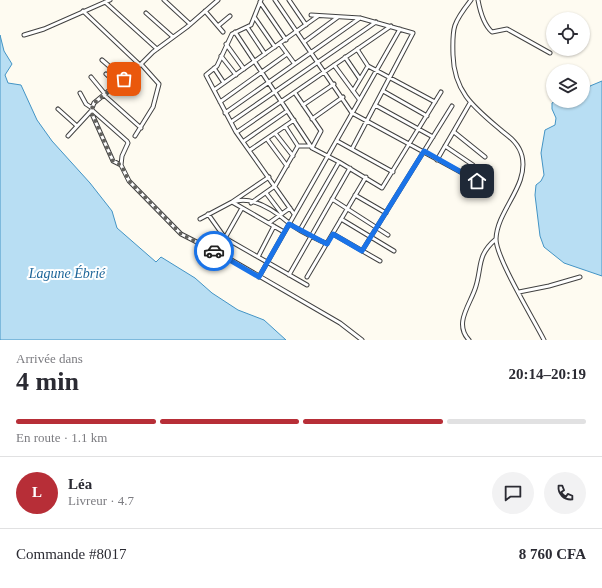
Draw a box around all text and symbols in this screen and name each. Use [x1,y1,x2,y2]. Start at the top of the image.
map controls [546,12,590,108]
button: locate [546,12,590,56]
pin [107,62,141,96]
button: layers [546,64,590,108]
icon: bag [113,68,135,90]
pin [460,164,494,198]
icon: home [466,170,488,192]
courier [194,231,234,271]
icon: car [203,240,225,262]
water label: Lagune Ébrié [28,265,106,281]
text: Arrivée dans [16,351,83,366]
text: 20:14–20:19 [509,366,586,382]
text: 4 min [16,367,79,396]
text: En route · 1.1 km [16,430,107,445]
button: chat [492,472,534,514]
button: phone [544,472,586,514]
text: Léa [68,476,92,492]
text: L [32,484,42,500]
text: Livreur · 4.7 [68,493,134,508]
text: Commande #8017 [16,546,126,562]
text: 8 760 CFA [519,546,586,562]

